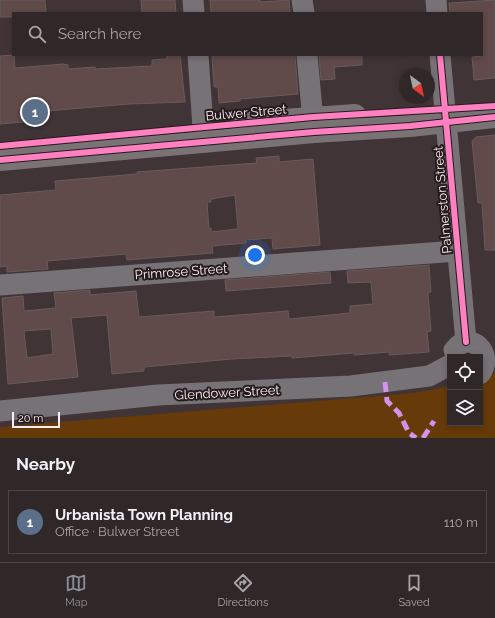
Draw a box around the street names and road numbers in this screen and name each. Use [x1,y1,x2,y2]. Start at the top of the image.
street label: Bulwer Street [205,101,288,124]
street label: Palmerston Street [430,145,455,254]
street label: Primrose Street [134,261,228,282]
street label: Glendower Street [174,382,281,403]

